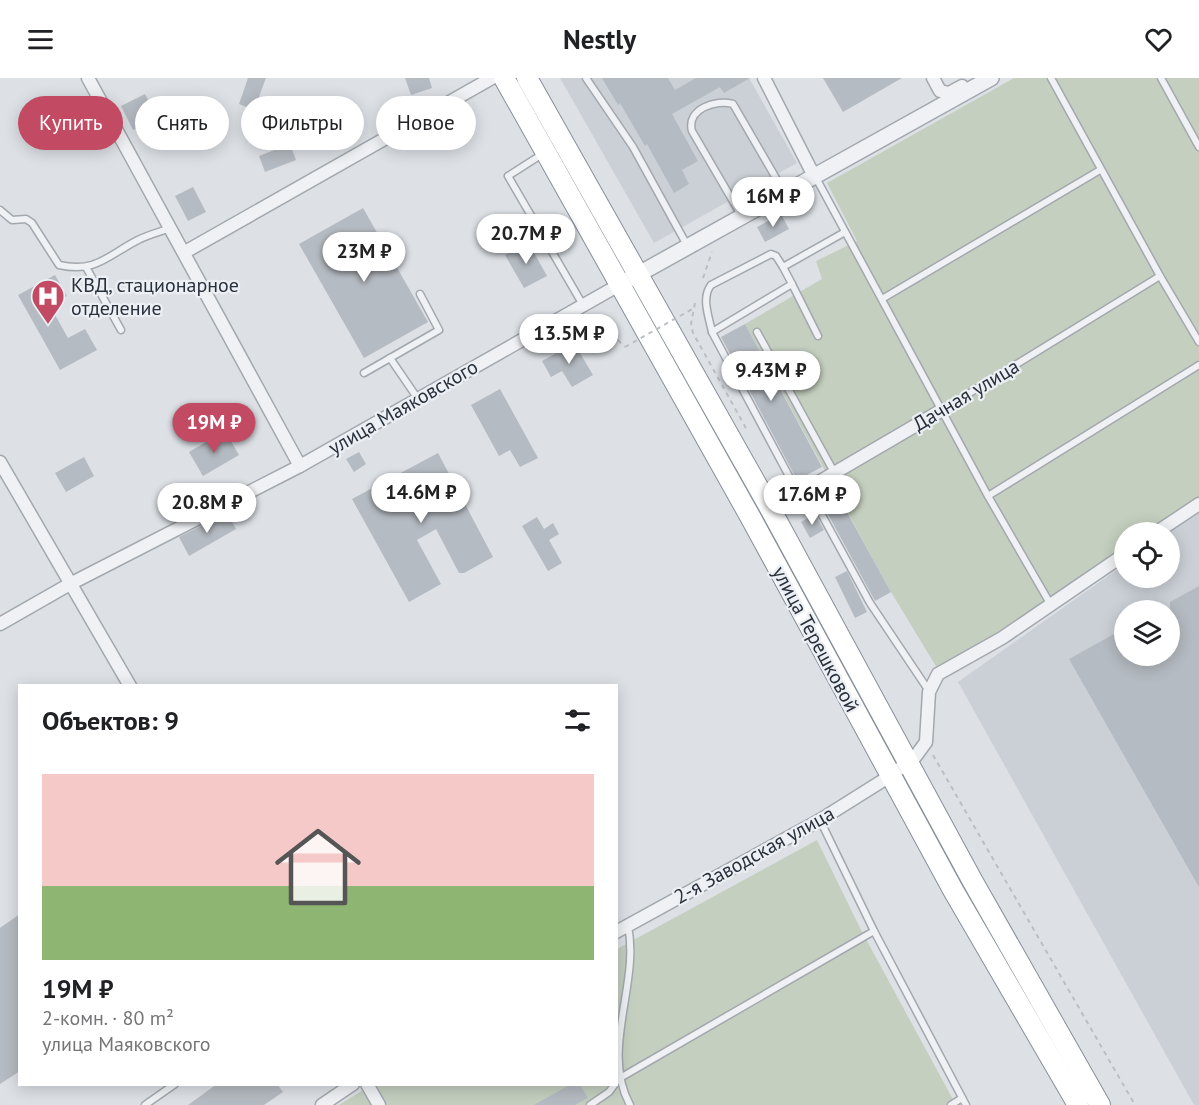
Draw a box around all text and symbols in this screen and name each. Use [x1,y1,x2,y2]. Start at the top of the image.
text: Nestly [563,22,636,56]
icon: menu [24,23,57,56]
icon: heart [1142,23,1175,56]
chip: Купить [18,96,123,150]
chip: Снять [135,96,229,150]
chip: Фильтры [241,96,364,150]
chip: Новое [376,96,476,150]
pin: 16M ₽ [731,177,815,228]
text: 16M ₽ [745,183,801,209]
pin: 20.7M ₽ [471,214,581,265]
text: 20.7M ₽ [490,220,562,246]
pin: 23M ₽ [322,232,406,283]
text: 23M ₽ [336,238,392,264]
place label: КВД, стационарное отделение [71,272,239,321]
hospital icon: КВД, стационарное отделение [30,278,66,325]
pin: 13.5M ₽ [514,314,624,365]
text: 13.5M ₽ [533,320,605,346]
pin: 9.43M ₽ [716,351,826,402]
street label: Дачная улица [908,353,1024,437]
street label: улица Маяковского [324,354,482,460]
text: 9.43M ₽ [735,357,807,383]
pin: 19M ₽ [172,403,256,454]
text: 19M ₽ [186,409,242,435]
pin: 14.6M ₽ [366,473,476,524]
pin: 17.6M ₽ [757,475,867,526]
text: 14.6M ₽ [385,479,457,505]
text: 17.6M ₽ [778,481,846,507]
pin: 20.8M ₽ [152,483,262,534]
text: 20.8M ₽ [171,489,243,515]
map controls [1114,522,1180,666]
button: locate [1114,522,1180,588]
street label: улица Терешковой [767,562,865,716]
button: layers [1114,600,1180,666]
text: Объектов: 9 [42,704,179,737]
icon: filters [561,704,594,737]
street label: 2-я Заводская улица [669,800,839,910]
icon: home [264,813,372,921]
text: 19M ₽ [42,972,114,1005]
text: 2-комн. · 80 m² [42,1005,174,1031]
text: улица Маяковского [42,1031,210,1057]

